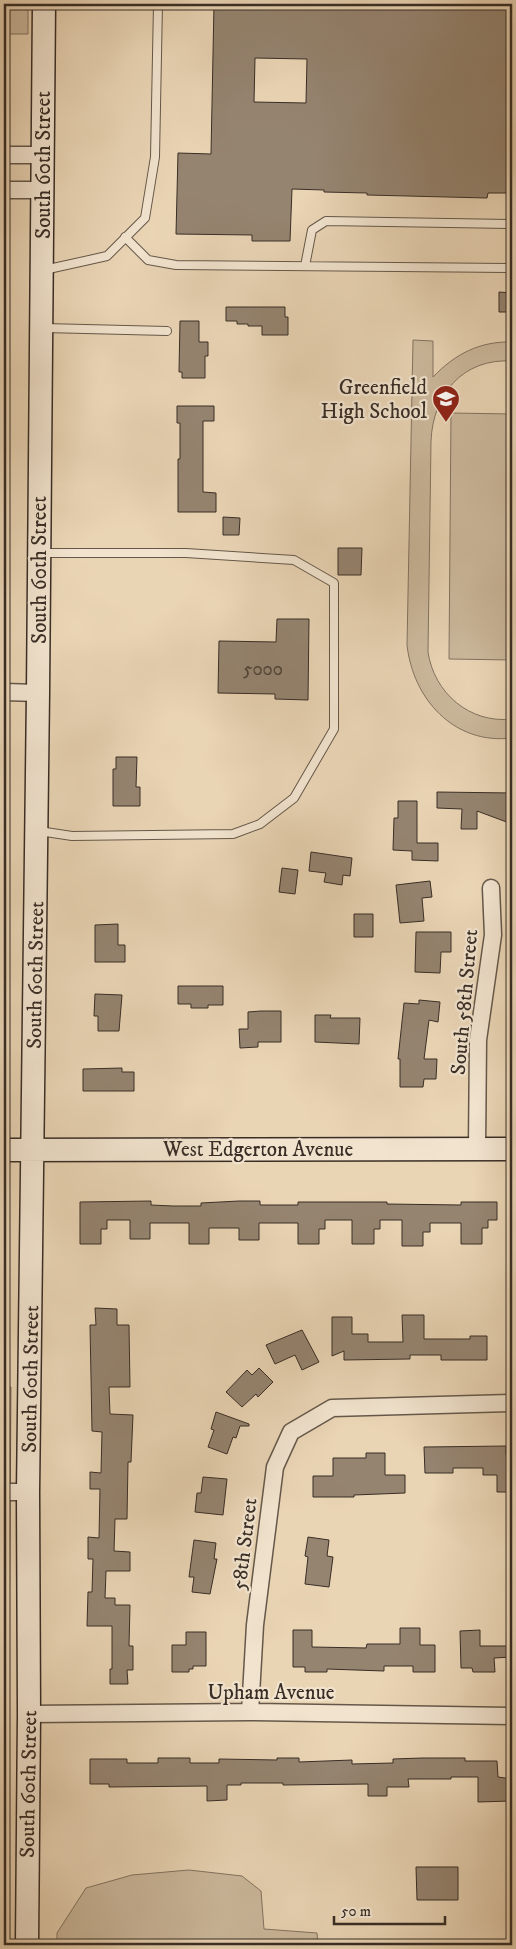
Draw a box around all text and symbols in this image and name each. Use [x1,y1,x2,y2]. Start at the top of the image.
street label: South 60th Street [31,91,57,239]
place label: Greenfield High School [321,375,428,425]
school or university icon: Greenfield High School [431,384,461,423]
street label: South 60th Street [27,496,53,644]
house number: 5000 [243,658,283,681]
street label: South 60th Street [22,901,50,1049]
street label: South 58th Street [446,928,484,1076]
street label: West Edgerton Avenue [162,1137,353,1163]
street label: South 60th Street [17,1305,45,1453]
street label: 58th Street [226,1496,264,1592]
street label: Upham Avenue [208,1680,335,1706]
street label: South 60th Street [15,1710,43,1858]
scale bar [334,1894,445,1926]
text: 50 m [341,1902,371,1921]

